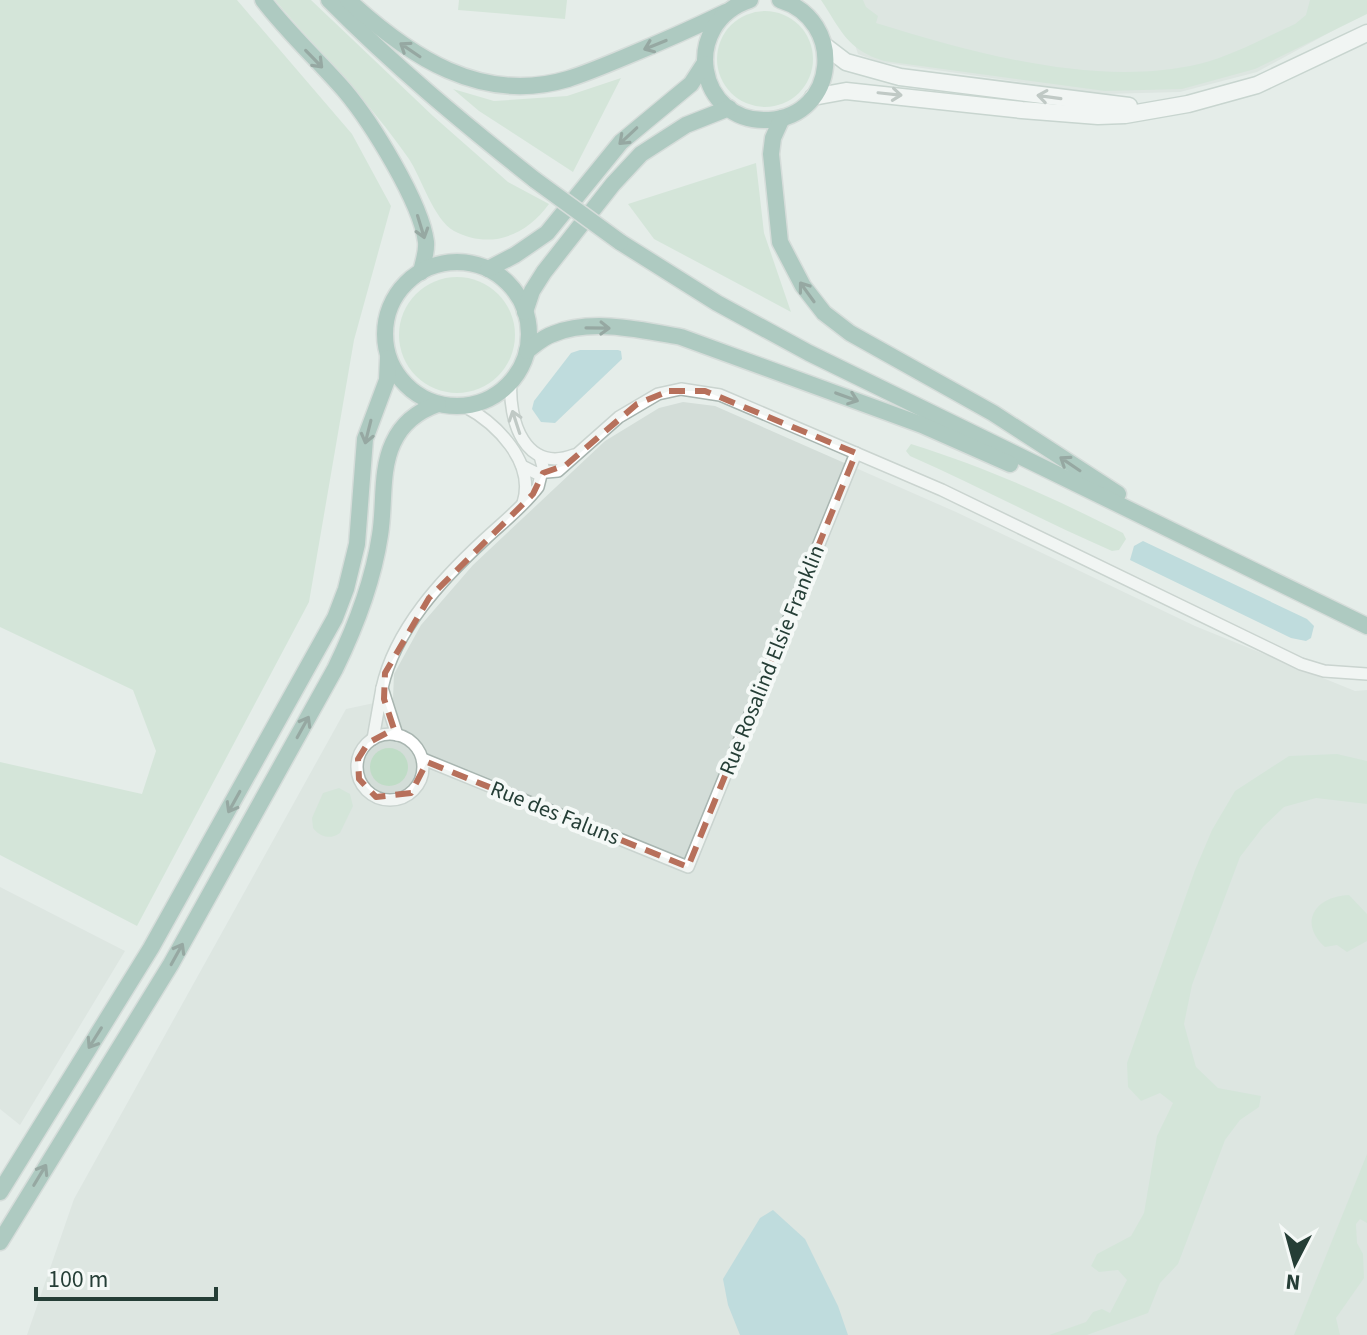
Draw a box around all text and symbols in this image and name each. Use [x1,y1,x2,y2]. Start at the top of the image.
one-way arrow [643,38,668,53]
one-way arrow [399,42,421,58]
one-way arrow [305,49,324,69]
one-way arrow [876,87,903,102]
one-way arrow [1036,89,1063,104]
one-way arrow [618,127,638,146]
one-way arrow [415,214,429,239]
one-way arrow [799,282,816,303]
one-way arrow [584,320,611,336]
one-way arrow [834,391,859,405]
one-way arrow [508,410,523,435]
one-way arrow [359,418,374,444]
one-way arrow [1060,456,1082,472]
street label: Rue Rosalind Elsie Franklin [711,540,833,780]
one-way arrow [296,716,312,739]
street label: Rue des Faluns [486,773,624,853]
one-way arrow [226,790,242,813]
one-way arrow [169,943,185,966]
one-way arrow [87,1026,103,1049]
one-way arrow [33,1164,49,1187]
north arrow [1255,1223,1335,1303]
scale bar [36,1251,216,1301]
text: 100 m [48,1262,108,1297]
text: N [1284,1265,1302,1299]

